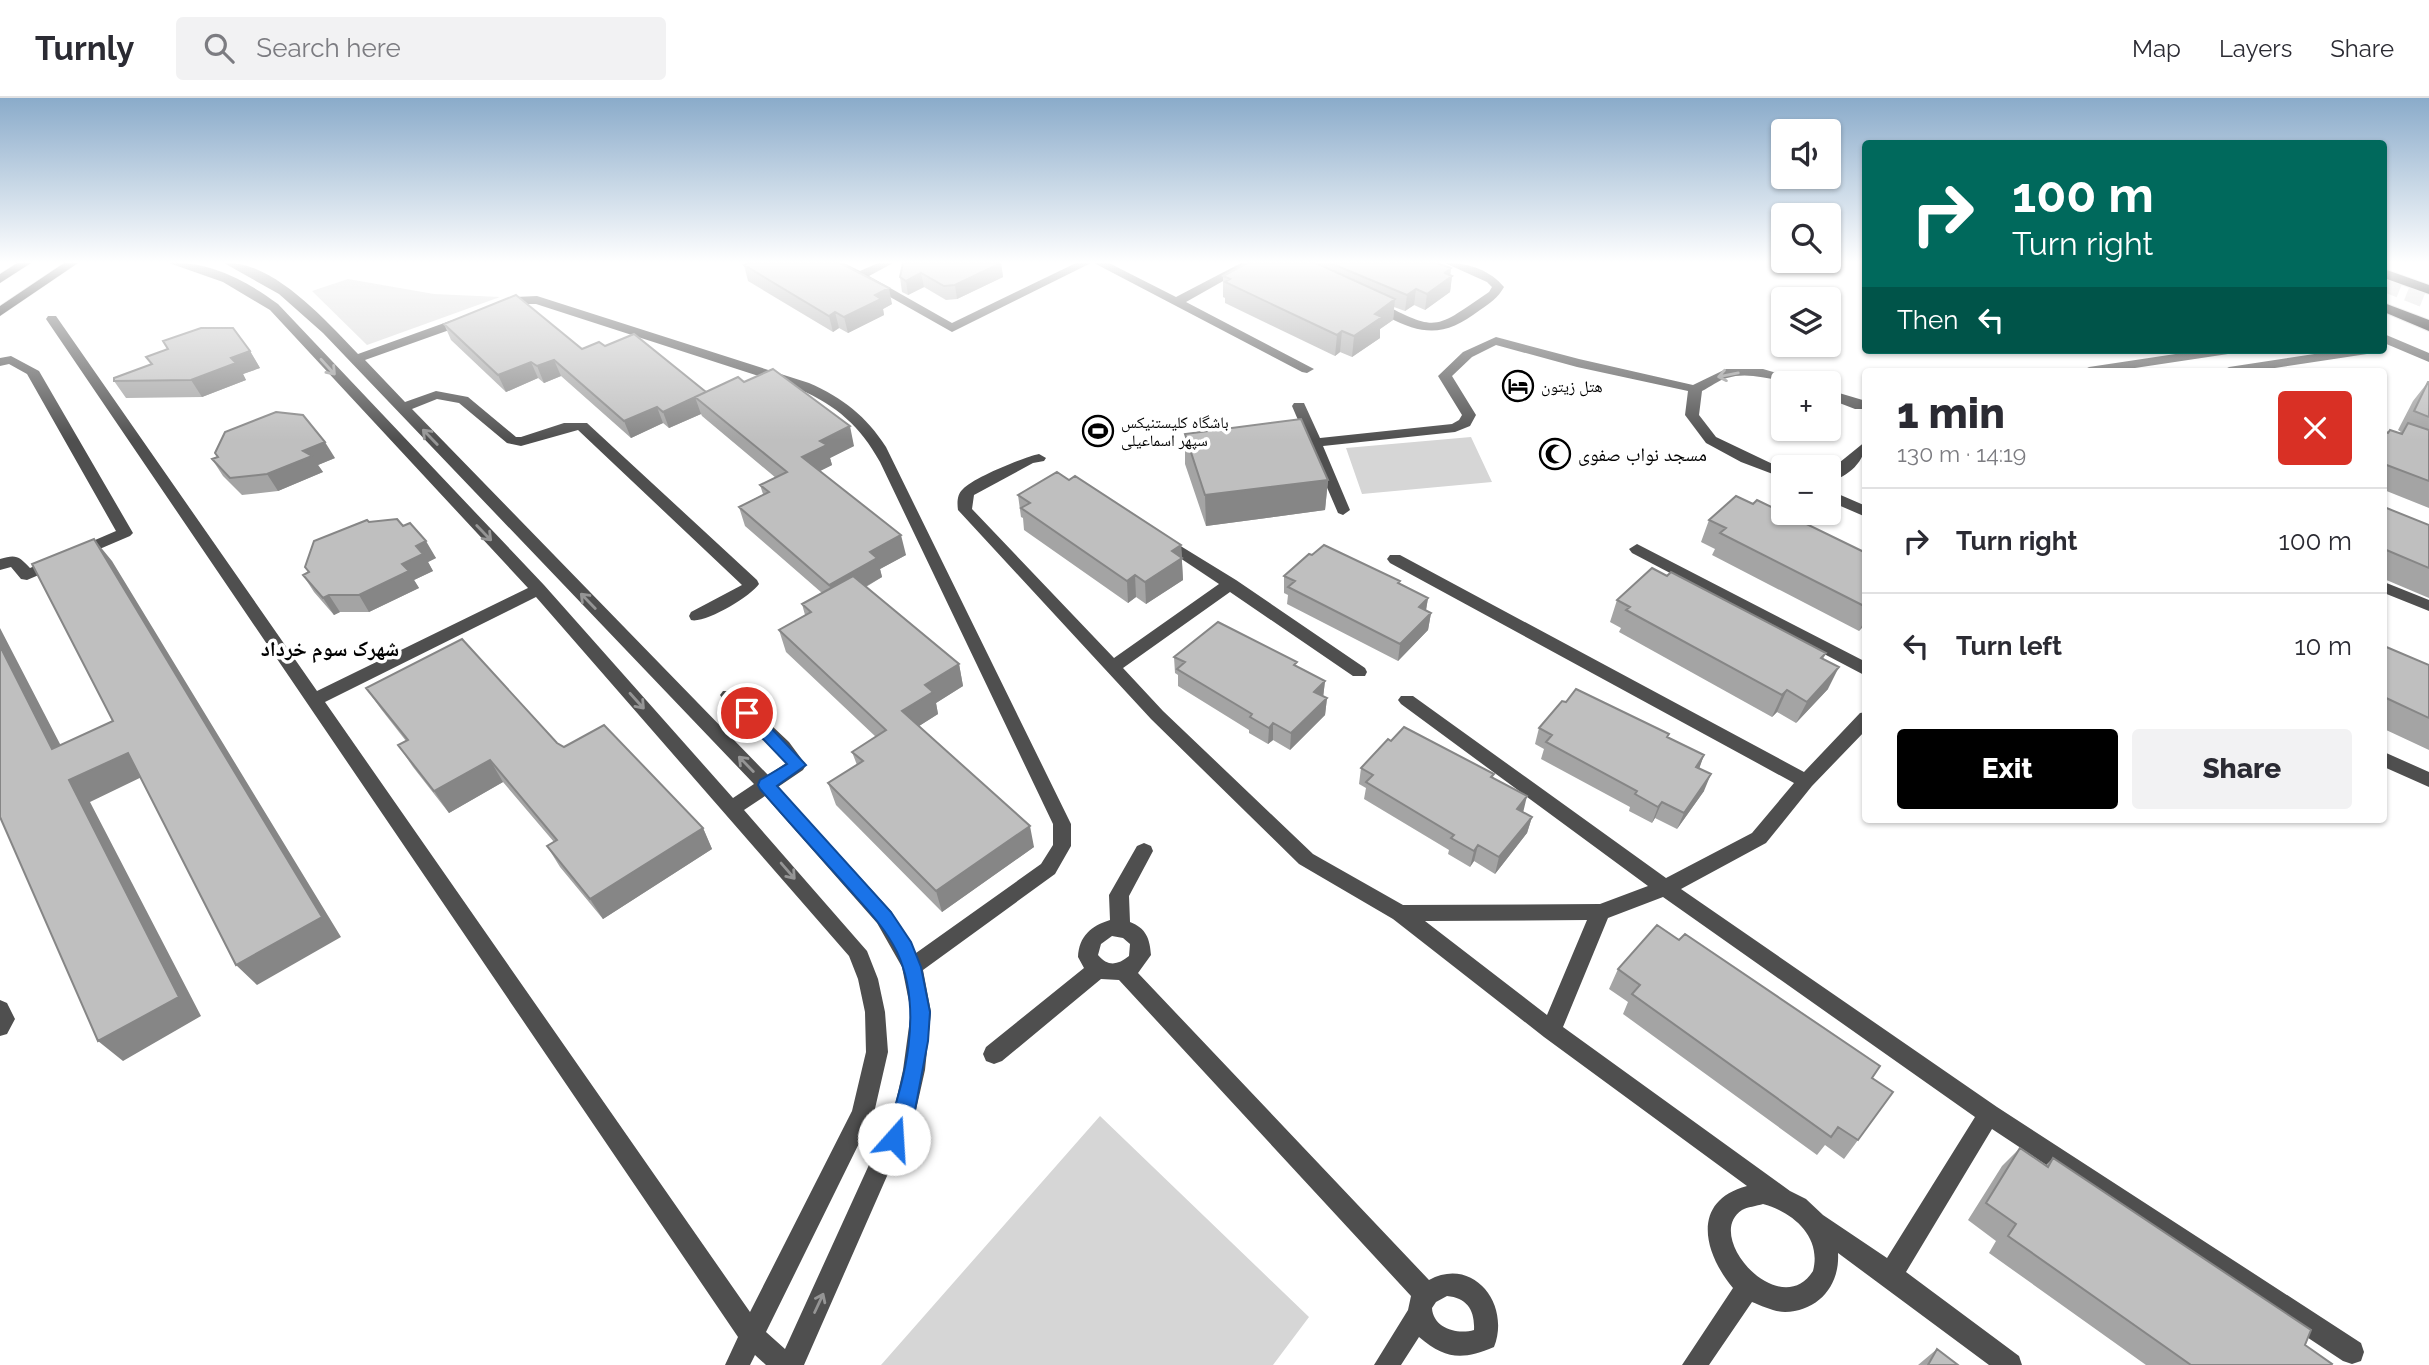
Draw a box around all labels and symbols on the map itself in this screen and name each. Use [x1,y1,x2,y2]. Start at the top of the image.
one-way arrow [320,358,337,375]
hotel icon: هتل زیتون [1501,369,1535,403]
one-way arrow [1718,370,1740,383]
place label: هتل زیتون [1541,377,1603,397]
place label: باشگاه کلیستنیکس سپهر اسماعیلی [1121,413,1229,451]
sports icon: باشگاه کلیستنیکس سپهر اسماعیلی [1081,414,1115,448]
one-way arrow [422,429,439,446]
mosque icon: مسجد نواب صفوی [1538,437,1572,471]
place label: مسجد نواب صفوی [1578,443,1707,466]
one-way arrow [476,524,493,541]
one-way arrow [580,593,597,610]
district label: شهرک سوم خرداد [261,636,399,663]
pin [717,683,777,743]
one-way arrow [629,692,646,709]
one-way arrow [738,756,755,773]
one-way arrow [780,862,796,880]
position arrow [857,1102,931,1176]
one-way arrow [813,1293,827,1314]

